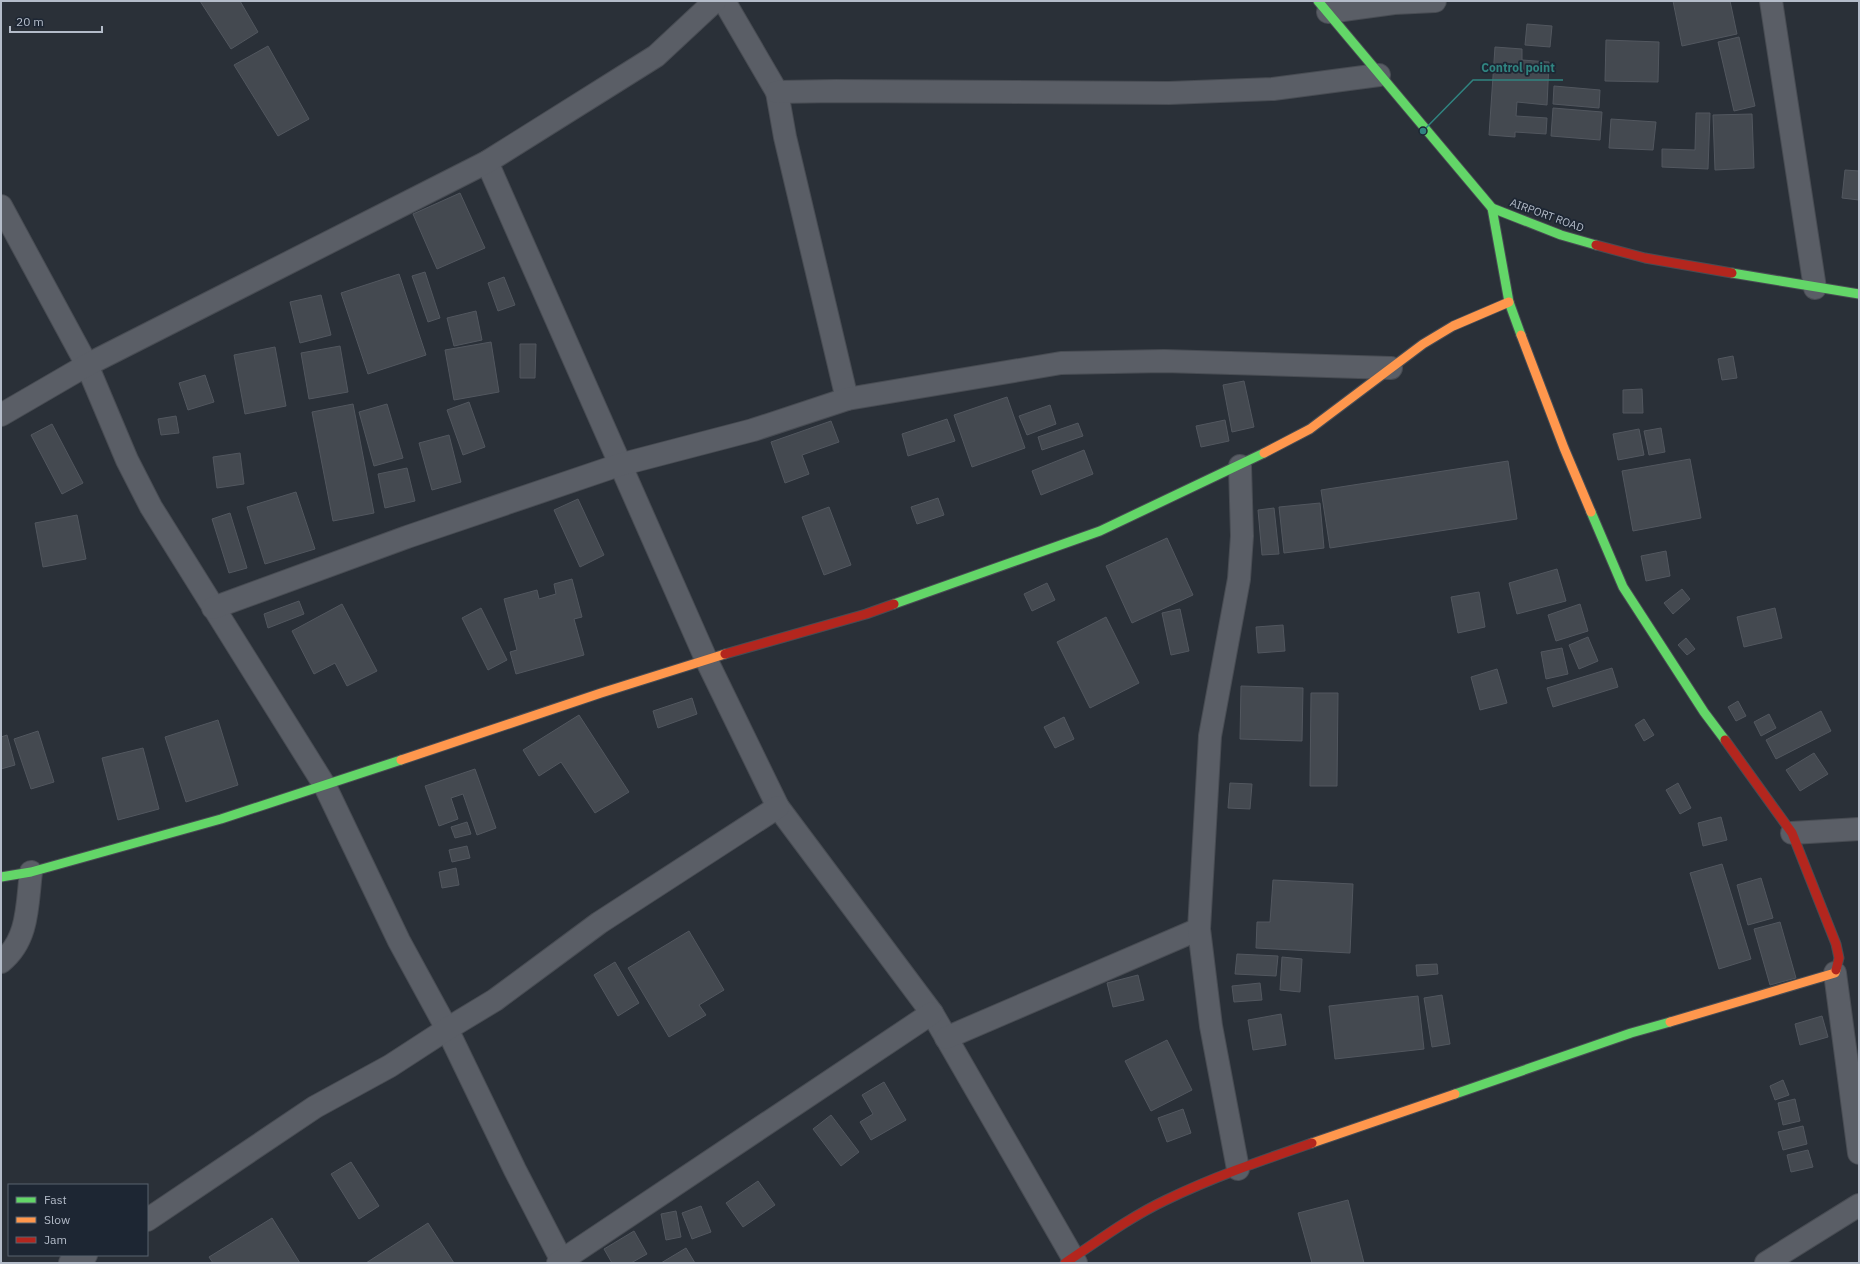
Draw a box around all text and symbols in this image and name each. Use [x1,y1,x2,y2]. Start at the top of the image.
scale bar [10,8,102,34]
text: 20 m [16,14,44,29]
callout: Control point [1473,56,1563,80]
text: Control point [1481,60,1555,75]
street label: AIRPORT ROAD [1508,195,1586,235]
legend [8,1184,148,1256]
text: Fast [44,1192,67,1207]
text: Slow [44,1212,70,1227]
text: Jam [44,1232,67,1247]

